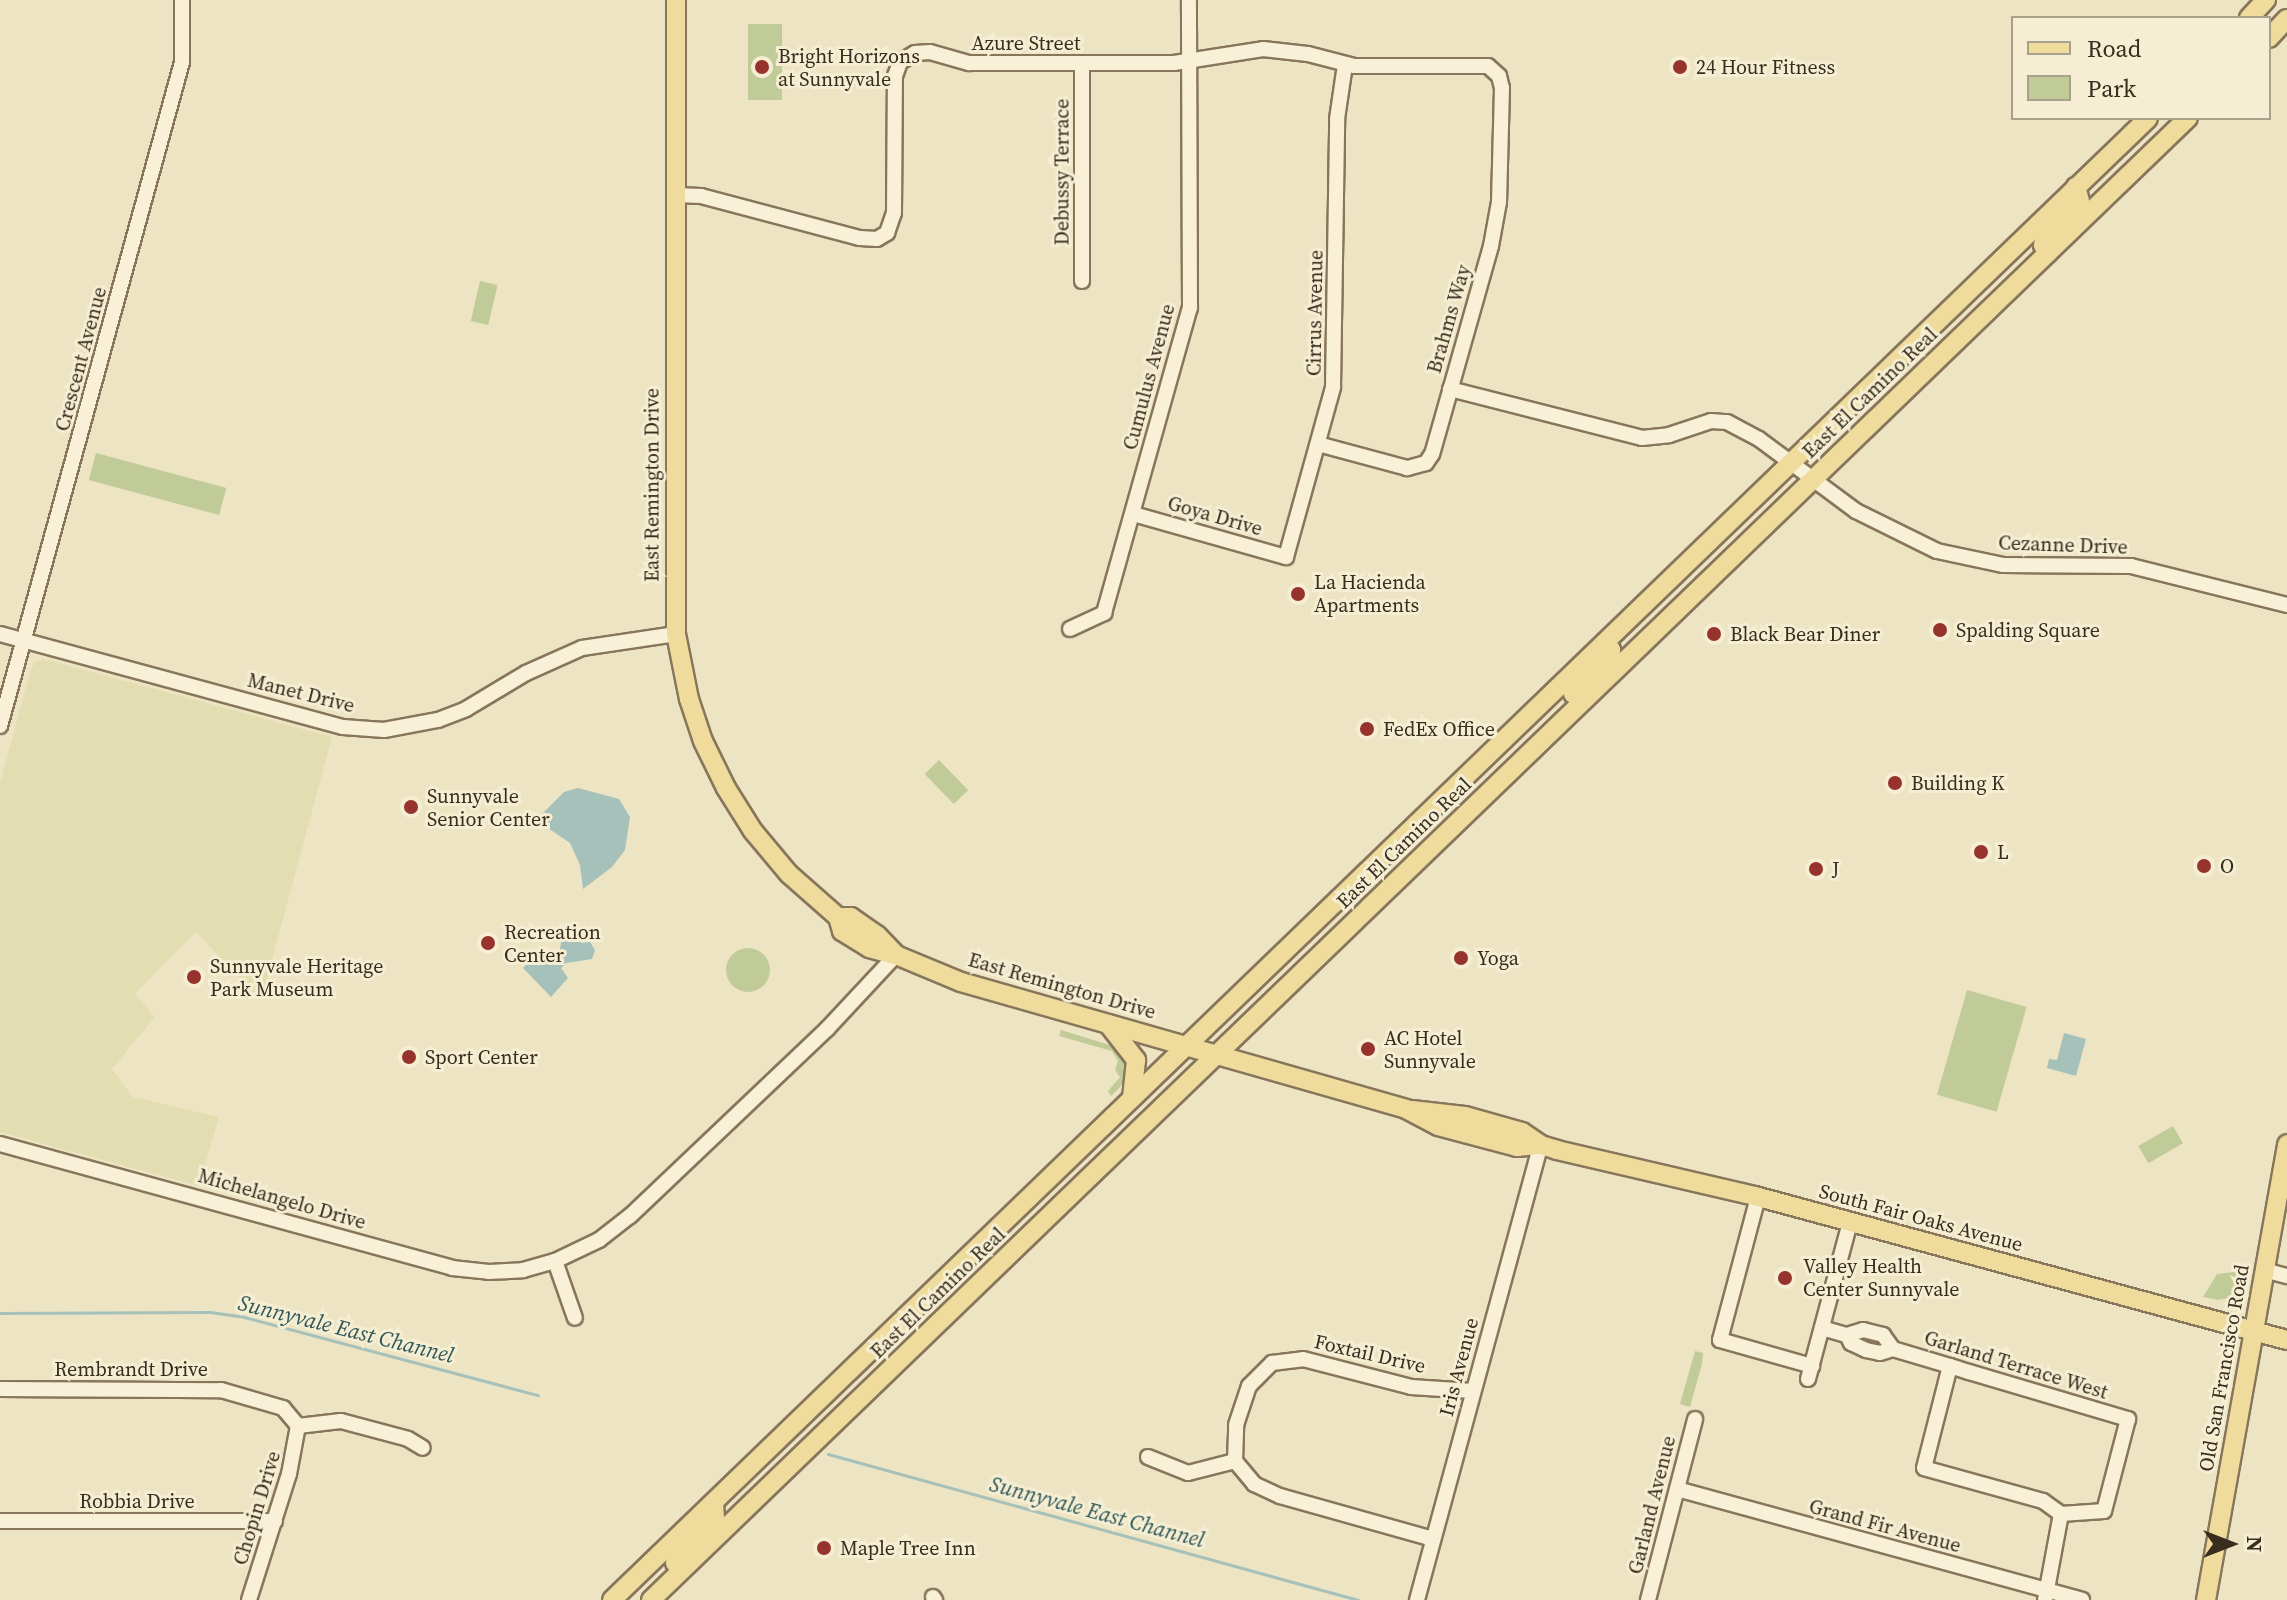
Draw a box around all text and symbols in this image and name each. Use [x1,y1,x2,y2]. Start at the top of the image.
legend [2011,16,2271,120]
street label: Azure Street [972,31,1080,55]
text: Road [2087,32,2141,65]
place label: Bright Horizons at Sunnyvale [778,44,920,91]
place label: 24 Hour Fitness [1696,55,1835,79]
marker: Bright Horizons at Sunnyvale [753,58,771,76]
marker: 24 Hour Fitness [1671,58,1689,76]
text: Park [2087,72,2136,105]
street label: Debussy Terrace [1050,98,1074,246]
street label: Cirrus Avenue [1302,250,1328,376]
street label: Brahms Way [1422,262,1476,376]
street label: Crescent Avenue [50,284,112,434]
street label: Cumulus Avenue [1118,301,1180,453]
street label: East El Camino Real [1798,322,1942,464]
street label: East Remington Drive [640,388,664,582]
street label: Goya Drive [1165,491,1265,541]
street label: Cezanne Drive [1998,531,2128,559]
place label: La Hacienda Apartments [1314,570,1426,617]
marker: La Hacienda Apartments [1289,585,1307,603]
place label: Spalding Square [1956,618,2100,642]
marker: Spalding Square [1931,621,1949,639]
place label: Black Bear Diner [1730,622,1880,646]
marker: Black Bear Diner [1705,625,1723,643]
street label: Manet Drive [245,668,357,718]
place label: FedEx Office [1383,717,1495,741]
marker: FedEx Office [1358,720,1376,738]
place label: Building K [1911,771,2005,795]
street label: East El Camino Real [1332,772,1476,914]
marker: Building K [1886,774,1904,792]
place label: Sunnyvale Senior Center [427,784,550,831]
marker: Sunnyvale Senior Center [402,798,420,816]
place label: L [1997,840,2009,864]
marker: L [1972,843,1990,861]
place label: O [2220,854,2234,878]
place label: J [1832,857,1839,881]
marker: O [2195,857,2213,875]
marker: J [1807,860,1825,878]
place label: Recreation Center [504,920,601,967]
marker: Recreation Center [479,934,497,952]
place label: Yoga [1477,946,1519,970]
street label: East Remington Drive [965,948,1159,1024]
marker: Yoga [1452,949,1470,967]
place label: Sunnyvale Heritage Park Museum [210,954,383,1001]
marker: Sunnyvale Heritage Park Museum [185,968,203,986]
place label: AC Hotel Sunnyvale [1384,1026,1476,1073]
marker: AC Hotel Sunnyvale [1359,1040,1377,1058]
place label: Sport Center [425,1045,538,1069]
marker: Sport Center [400,1048,418,1066]
street label: Michelangelo Drive [195,1164,369,1234]
street label: South Fair Oaks Avenue [1817,1179,2025,1257]
street label: East El Camino Real [866,1222,1010,1364]
place label: Valley Health Center Sunnyvale [1803,1254,1960,1301]
street label: Old San Francisco Road [2194,1263,2254,1473]
marker: Valley Health Center Sunnyvale [1774,1267,1796,1289]
water label: Sunnyvale East Channel [235,1289,457,1369]
street label: Iris Avenue [1434,1315,1484,1419]
street label: Garland Terrace West [1921,1326,2111,1404]
street label: Foxtail Drive [1312,1330,1428,1378]
street label: Rembrandt Drive [54,1357,208,1381]
street label: Garland Avenue [1623,1433,1681,1577]
street label: Chopin Drive [228,1448,286,1568]
water label: Sunnyvale East Channel [987,1471,1207,1553]
street label: Robbia Drive [79,1489,195,1513]
street label: Grand Fir Avenue [1806,1494,1964,1558]
north arrow [2191,1504,2271,1584]
place label: Maple Tree Inn [840,1536,976,1560]
text: N [2240,1536,2270,1552]
marker: Maple Tree Inn [815,1539,833,1557]

